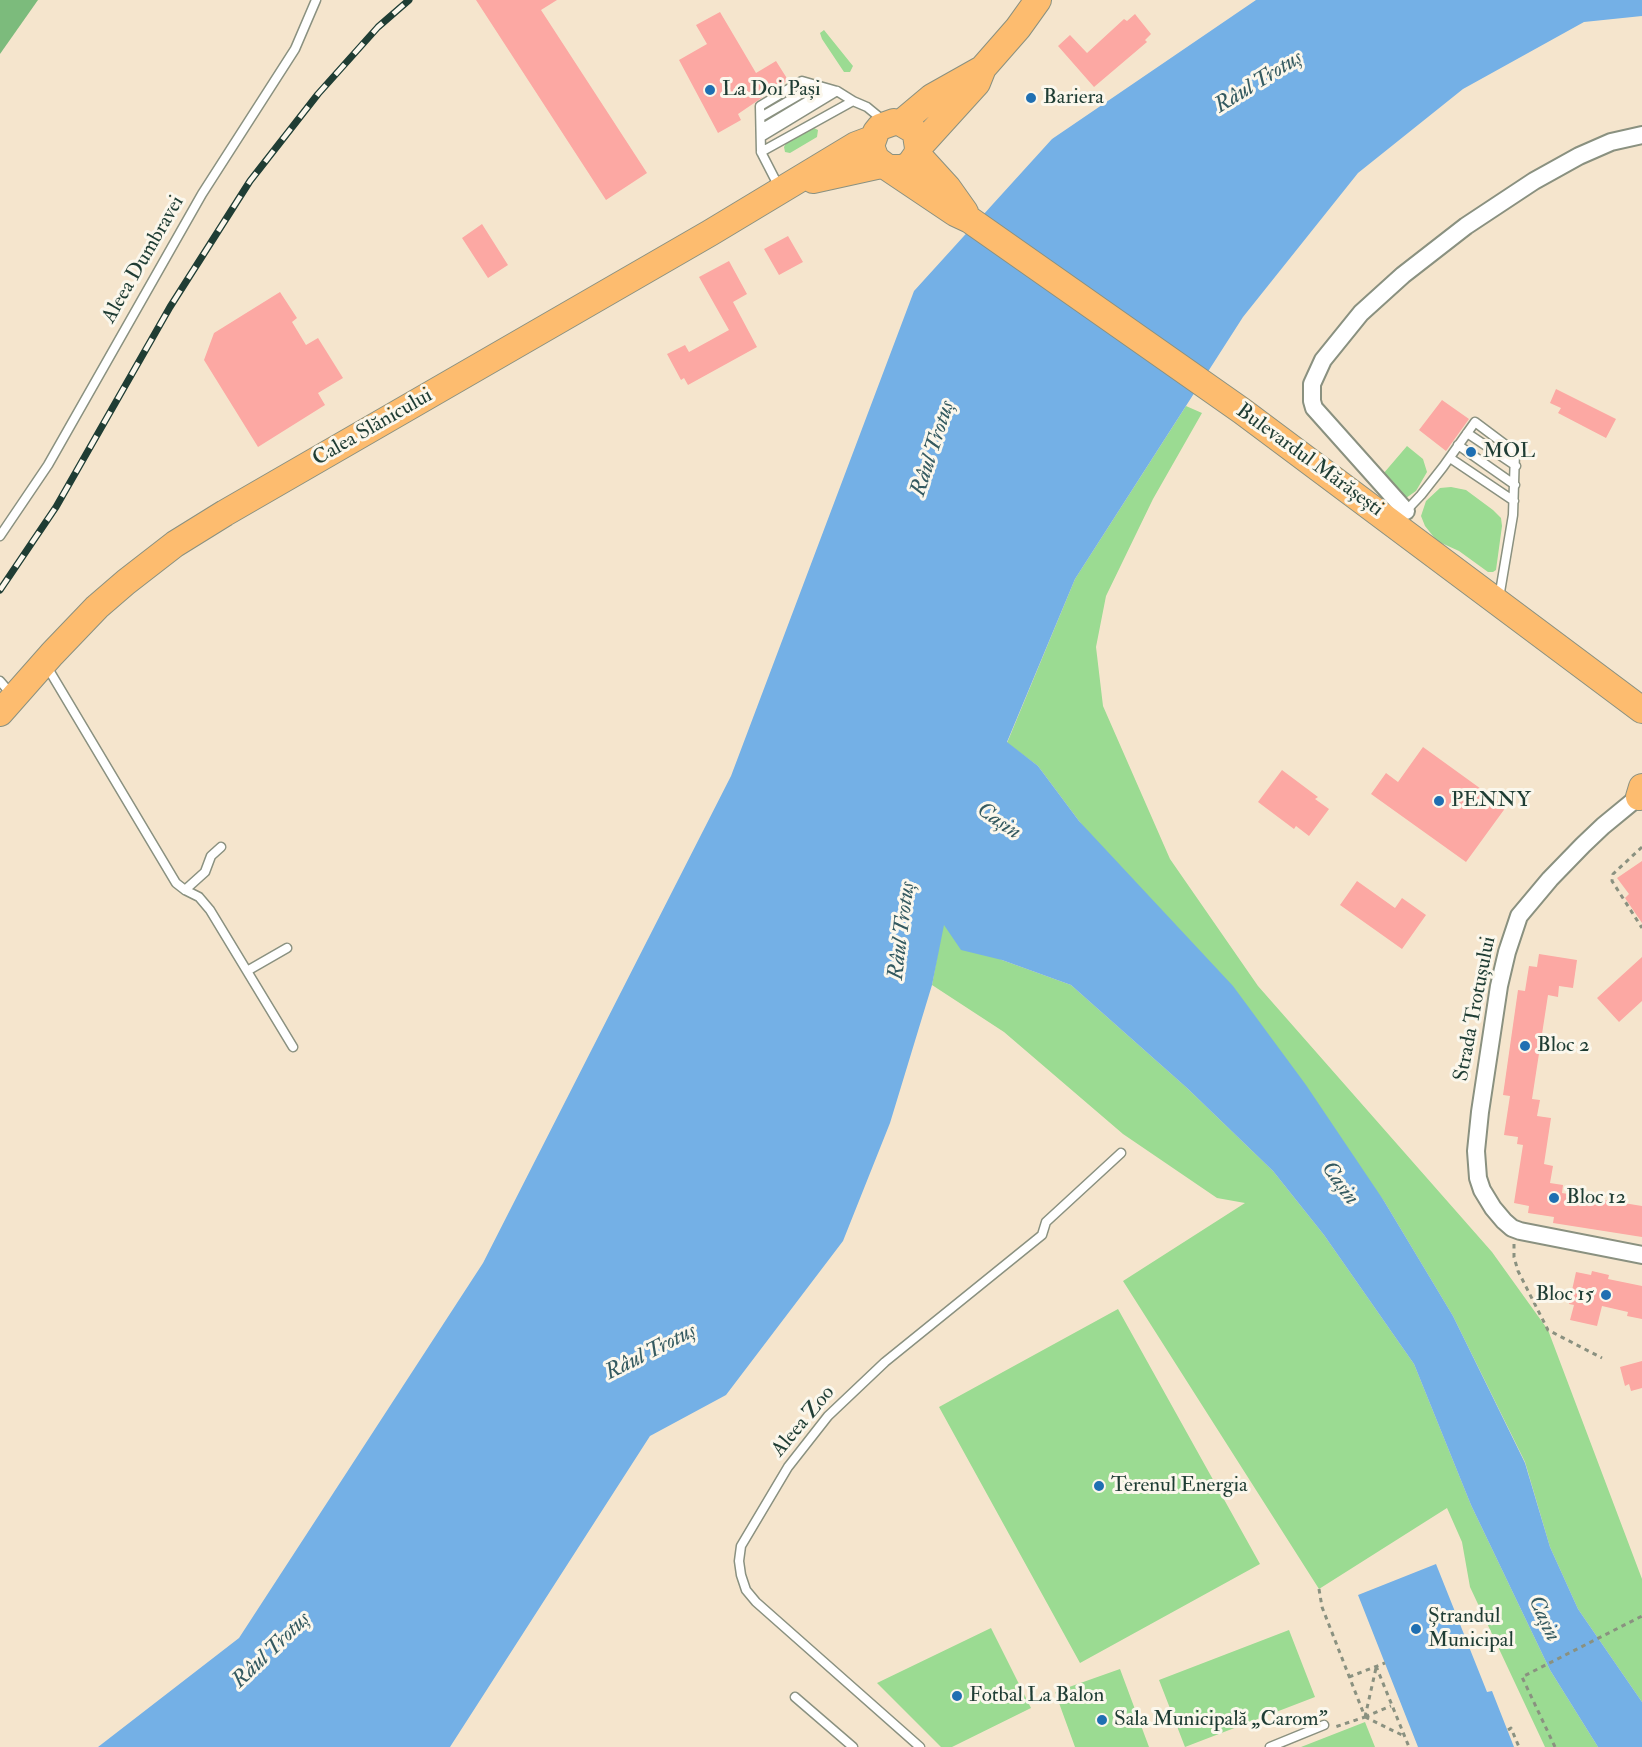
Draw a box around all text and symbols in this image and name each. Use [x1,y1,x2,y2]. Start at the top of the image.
water label: Râul Trotuș [1210,46,1308,120]
place label: La Doi Pași [722,77,821,103]
marker: La Doi Pași [703,83,717,97]
place label: Bariera [1043,85,1104,111]
marker: Bariera [1024,91,1038,105]
street label: Aleea Dumbravei [97,192,191,328]
street label: Calea Slănicului [309,384,437,472]
water label: Râul Trotuș [906,398,962,500]
street label: Bulevardul Mărășești [1230,399,1388,523]
place label: MOL [1483,439,1535,465]
marker: MOL [1464,445,1478,459]
place label: PENNY [1451,788,1531,814]
marker: PENNY [1432,794,1446,808]
water label: Cașin [971,798,1025,846]
water label: Râul Trotuș [884,880,922,982]
street label: Strada Trotușului [1450,934,1502,1084]
place label: Bloc 2 [1537,1033,1590,1059]
marker: Bloc 2 [1518,1039,1532,1053]
water label: Cașin [1314,1157,1364,1211]
place label: Bloc 12 [1566,1185,1626,1211]
marker: Bloc 12 [1547,1191,1561,1205]
place label: Bloc 15 [1535,1282,1594,1308]
marker: Bloc 15 [1599,1288,1613,1302]
water label: Râul Trotuș [601,1319,701,1387]
street label: Aleea Zoo [767,1381,841,1463]
place label: Terenul Energia [1111,1473,1248,1499]
marker: Terenul Energia [1092,1479,1106,1493]
water label: Cașin [1521,1592,1565,1646]
place label: Ștrandul Municipal [1428,1604,1514,1654]
water label: Râul Trotuș [227,1607,317,1695]
marker: Ștrandul Municipal [1409,1622,1423,1636]
place label: Fotbal La Balon [969,1683,1104,1709]
marker: Fotbal La Balon [950,1689,964,1703]
place label: Sala Municipală „Carom” [1114,1707,1328,1733]
marker: Sala Municipală „Carom” [1095,1713,1109,1727]

